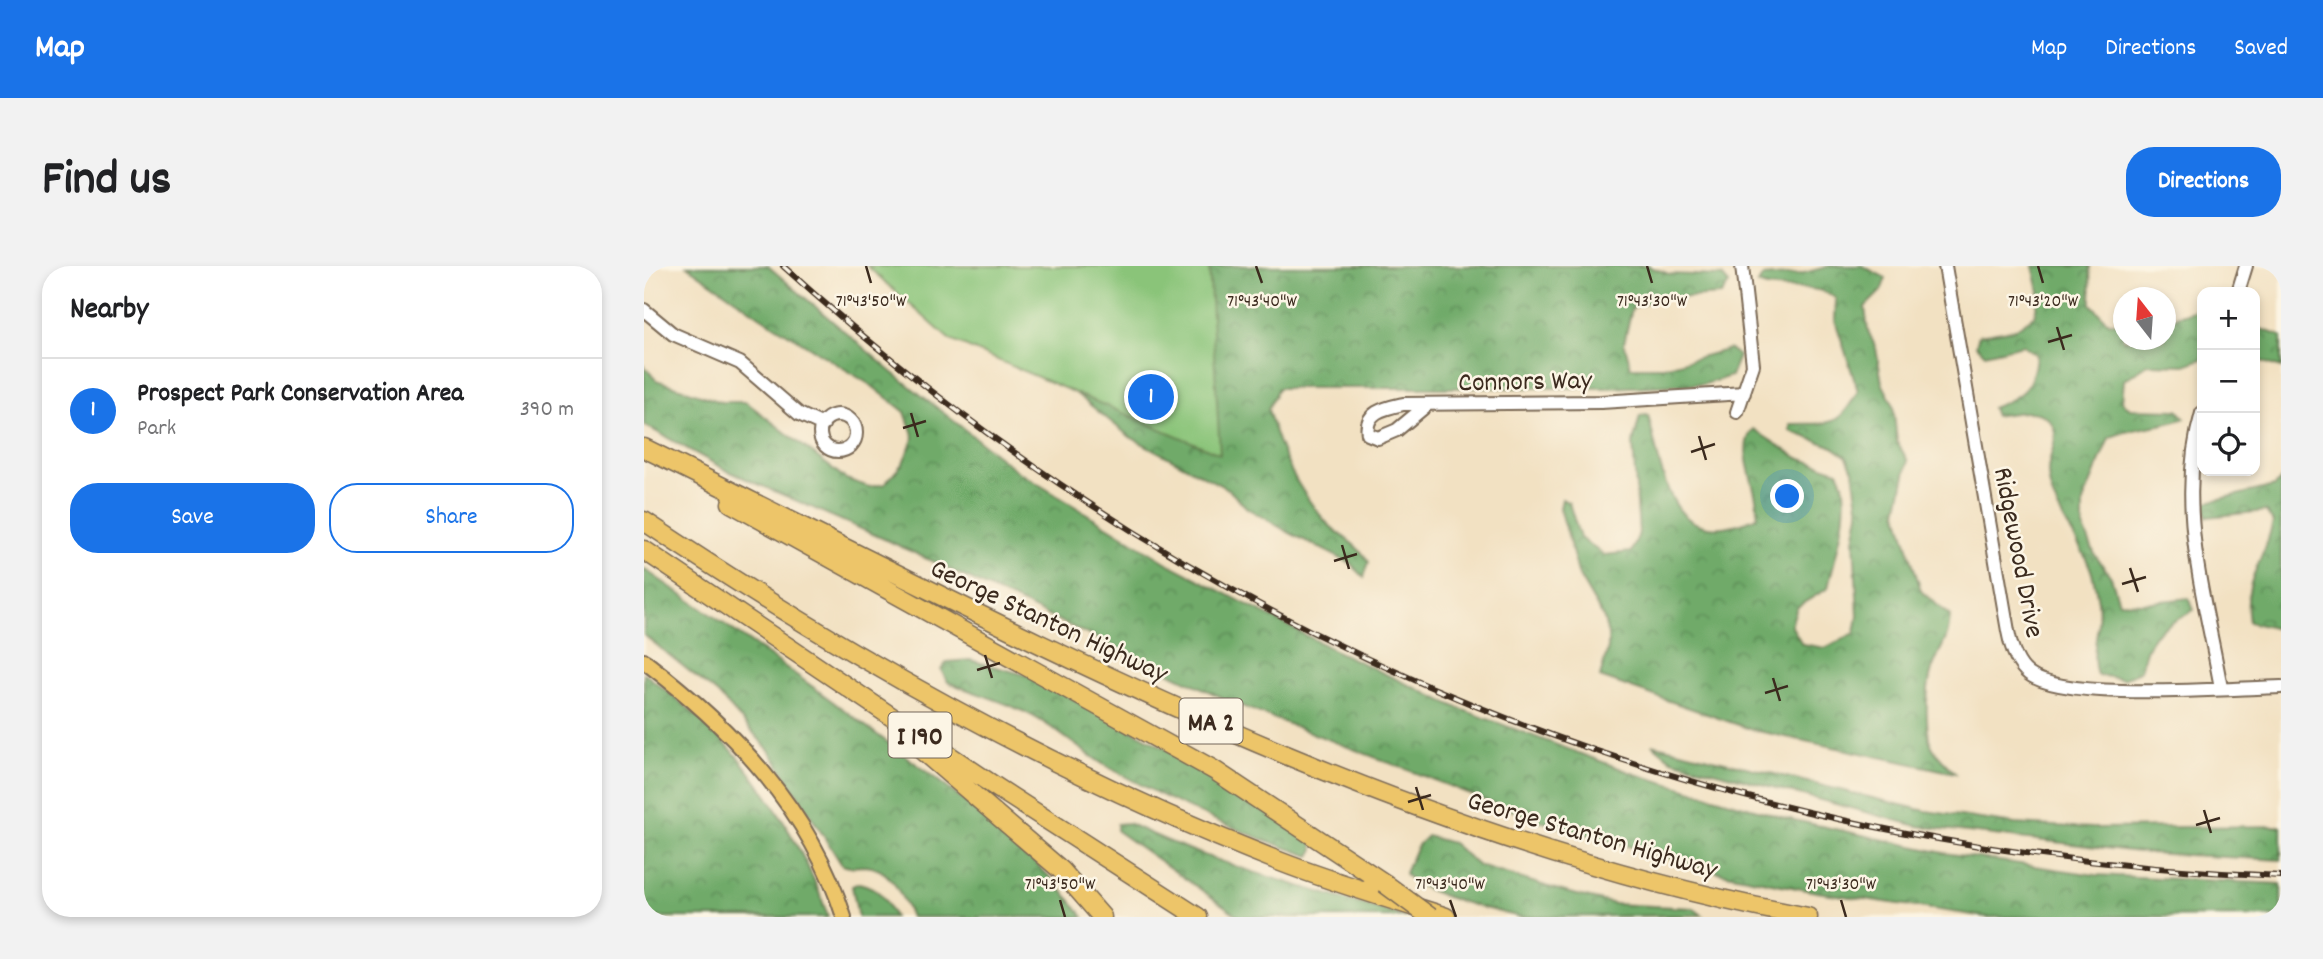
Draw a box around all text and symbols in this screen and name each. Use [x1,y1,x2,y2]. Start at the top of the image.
text: Map [35,26,85,73]
text: Map [2031,32,2067,66]
text: Directions [2105,32,2196,66]
text: Saved [2234,32,2288,66]
text: Find us [42,147,171,217]
button: Directions [2126,147,2281,217]
north arrow [2113,287,2176,350]
map controls [2197,287,2260,476]
button: + [2197,287,2260,350]
text: Nearby [70,290,148,333]
text: 71°43'50"W [836,290,907,315]
text: 71°43'40"W [1227,290,1297,315]
text: 71°43'30"W [1617,290,1688,315]
text: 71°43'20"W [2008,290,2079,315]
button: − [2197,350,2260,413]
street label: Connors Way [1458,363,1593,405]
pin: 1 [1128,371,1174,423]
text: Prospect Park Conservation Area [137,376,464,413]
text: 1 [90,394,96,427]
text: 390 m [520,394,574,427]
text: Park [137,413,176,446]
button: locate [2197,413,2260,476]
street label: Ridgewood Drive [1980,464,2052,642]
your location [1770,479,1804,513]
button: Save [70,483,315,553]
button: Share [329,483,574,553]
street label: George Stanton Highway [922,551,1174,697]
road number: MA 2 [1180,698,1242,743]
road number: I 190 [888,712,952,757]
street label: George Stanton Highway [1462,783,1722,893]
text: 71°43'50"W [1025,873,1096,898]
text: 71°43'40"W [1415,873,1485,898]
text: 71°43'30"W [1806,873,1877,898]

